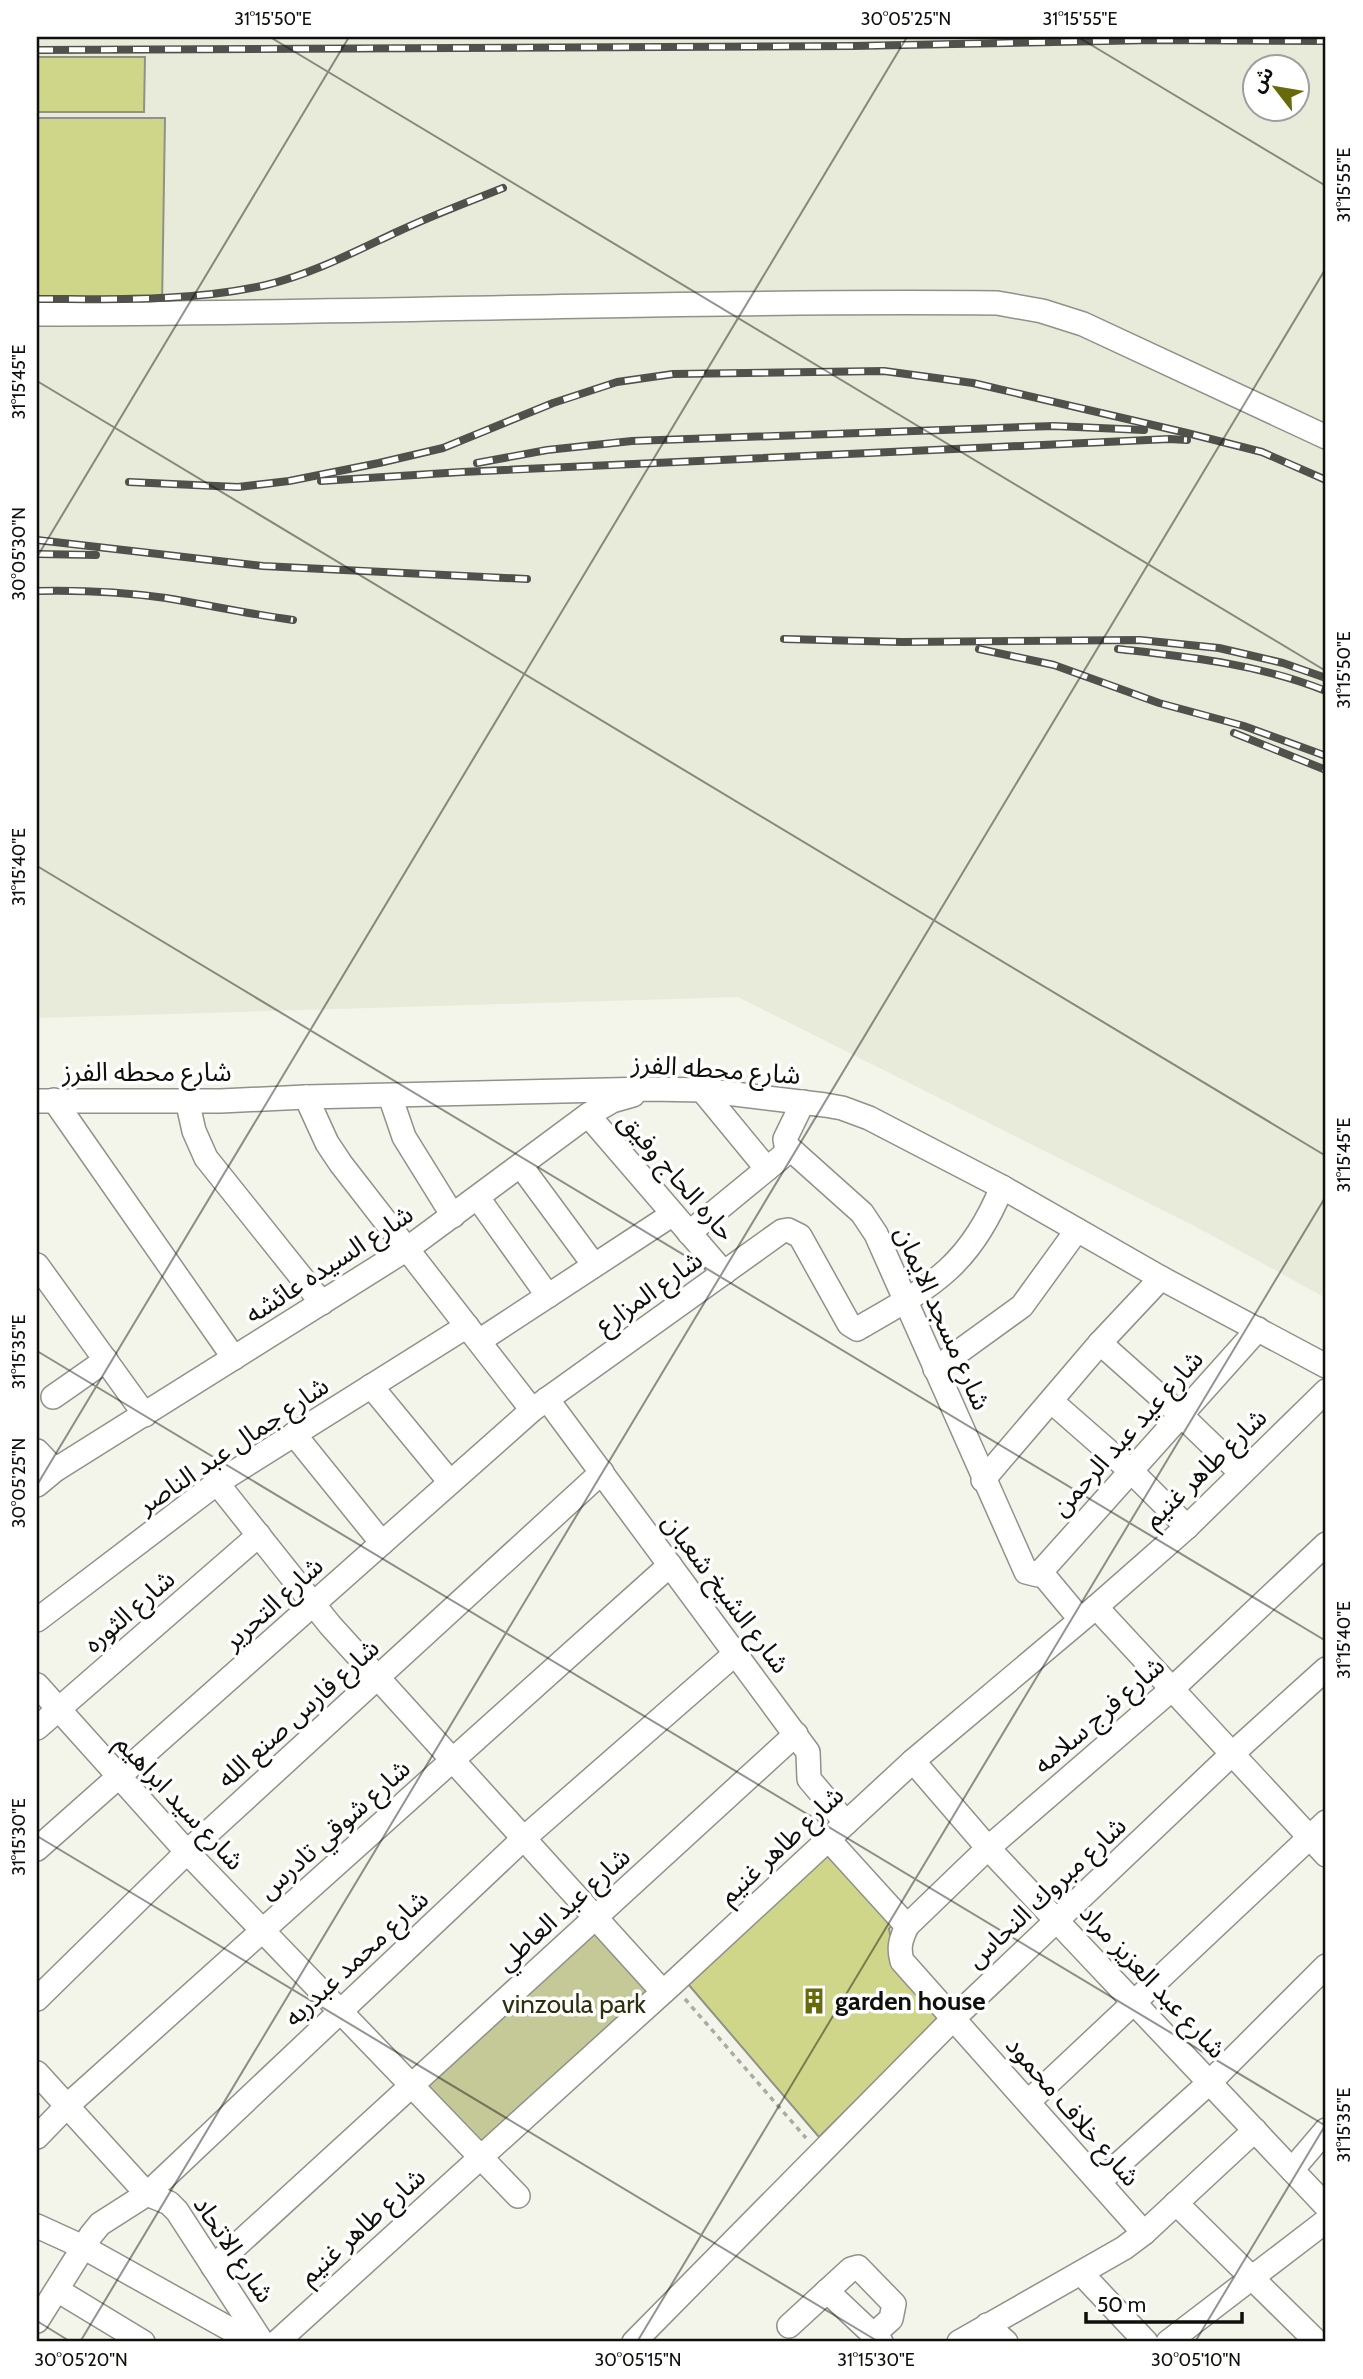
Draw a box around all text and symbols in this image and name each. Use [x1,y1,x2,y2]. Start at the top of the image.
text: 31°15'50"E [234,8,312,30]
text: 30°05'25"N [861,8,951,30]
text: 31°15'55"E [1043,8,1117,30]
north arrow [1240,52,1310,122]
text: ش [1245,62,1278,97]
text: 31°15'55"E [1333,148,1355,222]
text: 31°15'45"E [8,344,30,420]
text: 30°05'30"N [8,507,30,601]
text: 31°15'50"E [1333,631,1355,709]
text: 31°15'40"E [8,828,30,906]
street label: شارع محطه الفرز [629,1047,802,1094]
street label: شارع محطه الفرز [61,1056,232,1091]
street label: حاره الحاج وفيق [610,1105,742,1249]
text: 31°15'45"E [1333,1117,1355,1193]
street label: شارع السيده عائشه [239,1198,421,1333]
street label: شارع مسجد الايمان [885,1221,998,1416]
street label: شارع المزارع [589,1244,710,1343]
text: 31°15'35"E [8,1315,30,1389]
street label: شارع عيد عبد الرحمن [1044,1343,1212,1525]
street label: شارع جمال عبد الناصر [131,1369,336,1524]
street label: شارع طاهر غنيم [1137,1401,1276,1538]
text: 30°05'25"N [8,1438,30,1528]
street label: شارع الشيخ شعبان [652,1507,797,1682]
street label: شارع التحرير [216,1550,332,1659]
street label: شارع الثوره [77,1563,183,1662]
text: 31°15'40"E [1333,1601,1355,1679]
street label: شارع فارس صنع الله [210,1632,388,1797]
street label: شارع فرج سلامه [1027,1649,1173,1783]
street label: شارع سيد ابراهيم [106,1727,251,1879]
street label: شارع شوقي تادرس [251,1752,419,1909]
street label: شارع طاهر غنيم [712,1779,853,1914]
text: 31°15'30"E [8,1798,30,1876]
street label: شارع مبروك النحاس [959,1810,1135,1977]
street label: شارع عبد العاطي [489,1841,639,1980]
street label: شارع محمد عبدربه [277,1883,437,2035]
street label: شارع عبد العزيز مراد [1071,1897,1233,2067]
place label: garden house [835,1985,986,2017]
building icon: garden house [799,1986,829,2016]
park label: vinzoula park [502,1988,646,2020]
street label: شارع خلاف محمود [997,2029,1147,2195]
text: 31°15'35"E [1333,2088,1355,2162]
street label: شارع طاهر غنيم [292,2161,434,2294]
street label: شارع الاتحاد [184,2189,281,2310]
scale bar [1086,2281,1242,2325]
text: 50 m [1097,2292,1146,2317]
text: 30°05'20"N [34,2349,128,2371]
text: 30°05'15"N [594,2349,682,2371]
text: 31°15'30"E [837,2349,915,2371]
text: 30°05'10"N [1151,2349,1241,2371]

